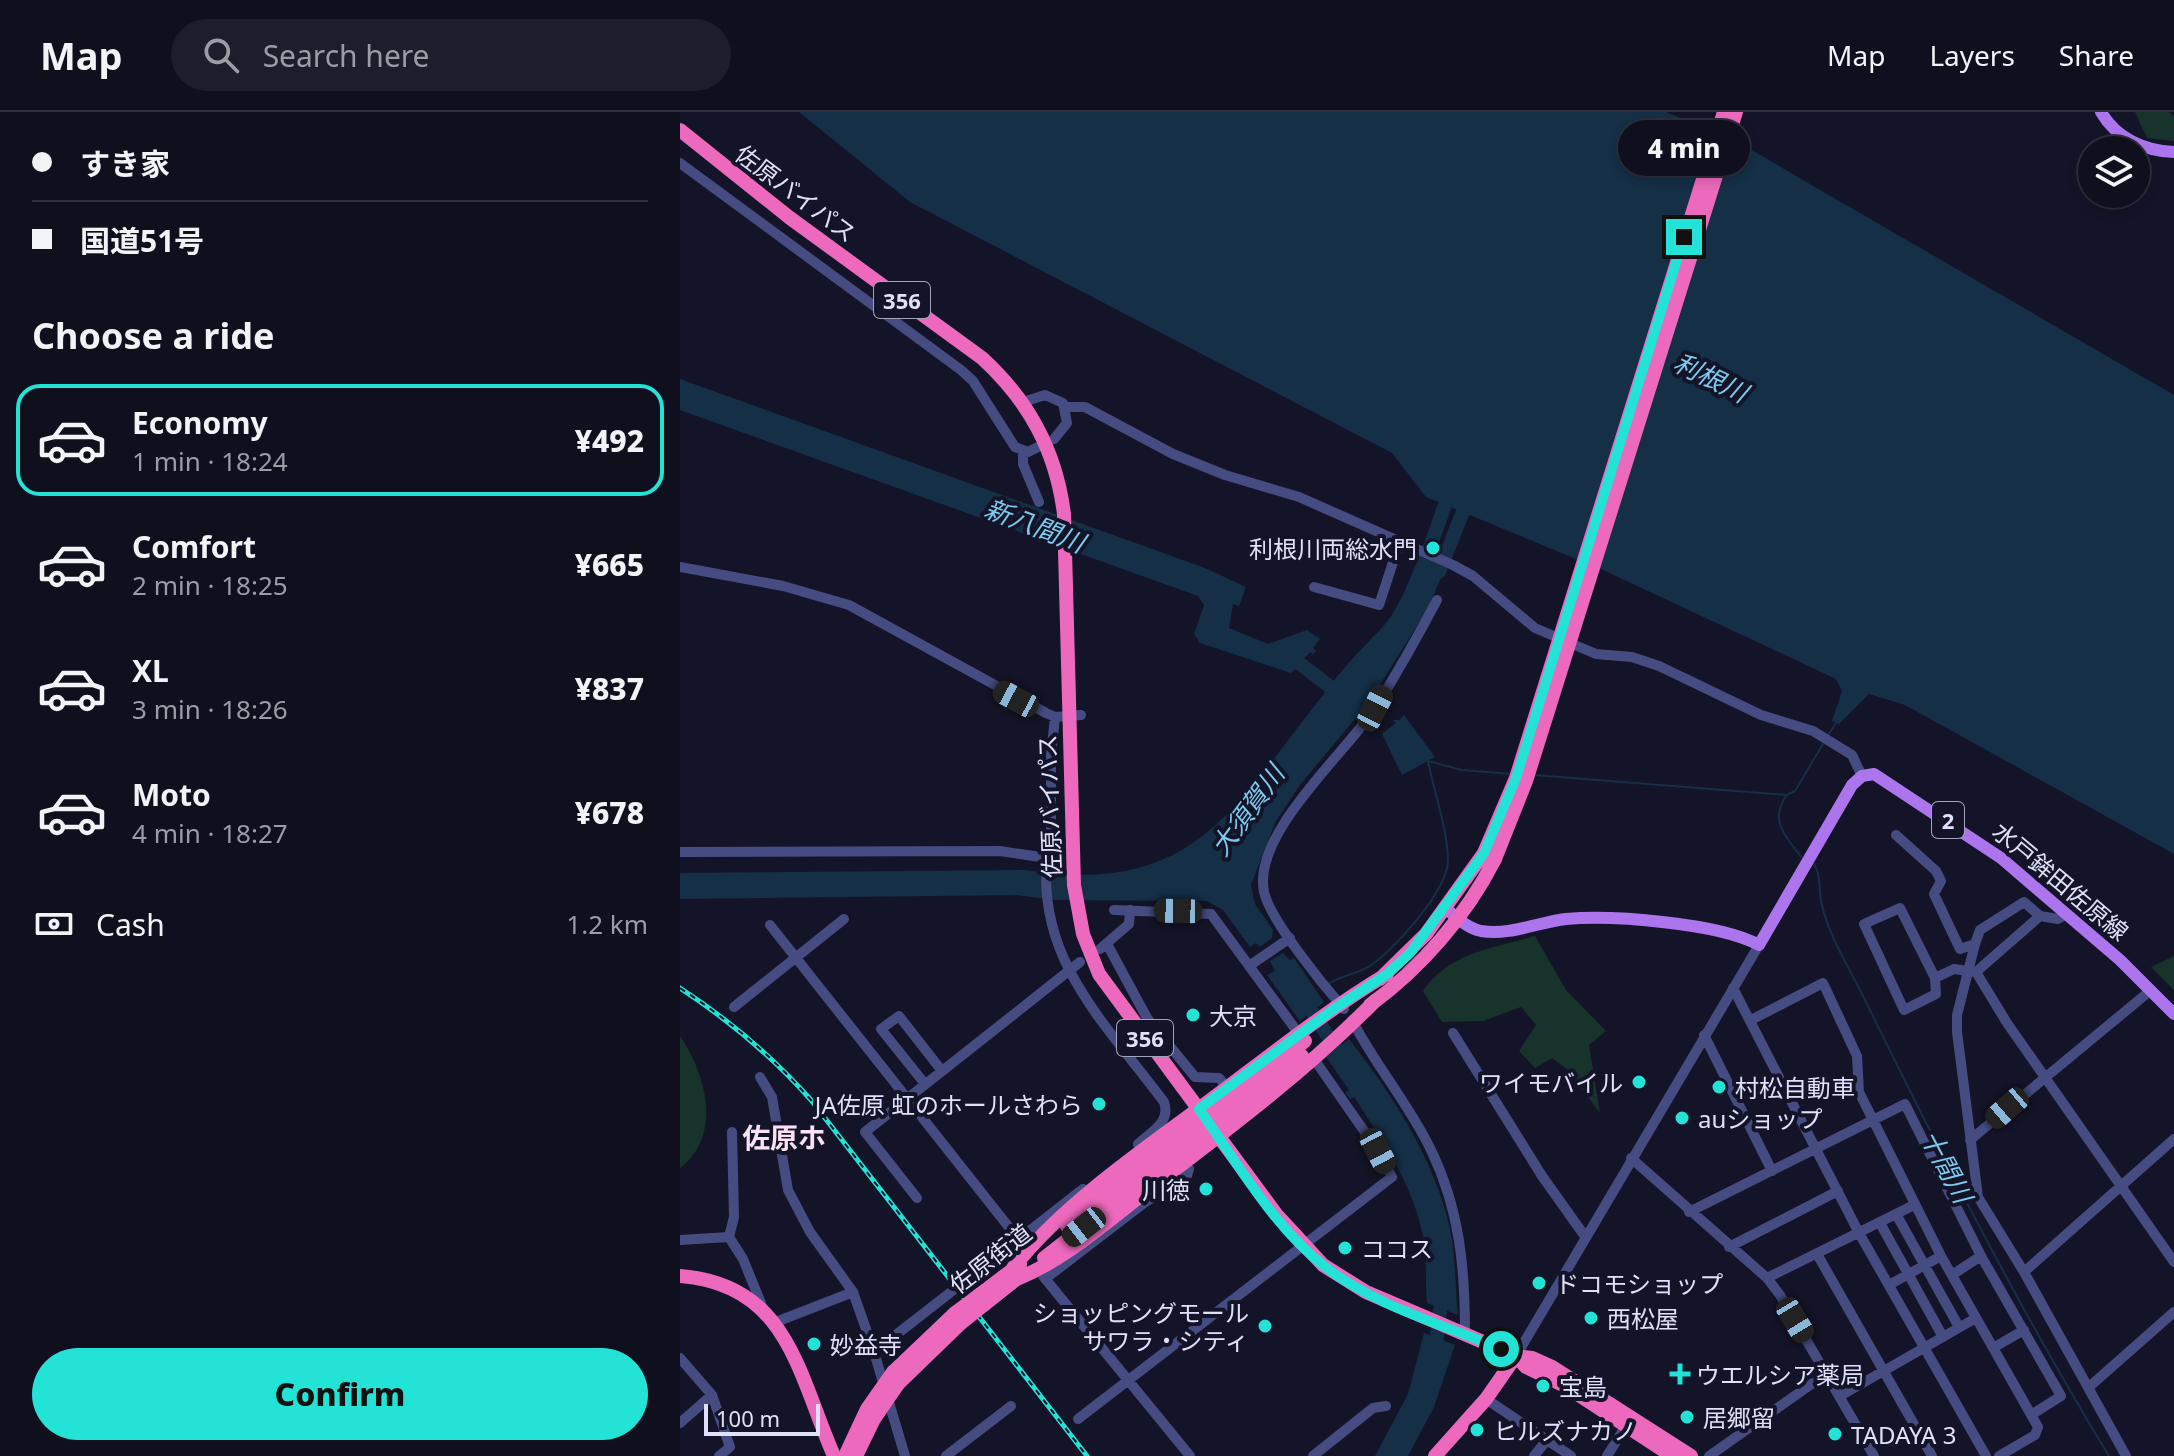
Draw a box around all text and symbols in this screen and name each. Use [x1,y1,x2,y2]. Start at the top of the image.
search box [171,19,731,91]
text: Map [40,29,123,81]
icon: search [199,33,243,77]
text: Search here [263,35,430,76]
text: Map [1827,36,1885,74]
text: Layers [1929,36,2015,74]
text: Share [2059,36,2134,74]
callout: 4 min [1618,121,1750,177]
text: 4 min [1648,130,1720,166]
map controls [2078,136,2150,208]
button: layers [2078,136,2150,208]
street label: 佐原バイパス [729,137,863,249]
text: すき家 [80,143,170,184]
route end [1666,219,1702,255]
text: 国道51号 [80,220,204,261]
road number: 356 [874,282,930,318]
text: Choose a ride [32,311,274,360]
water label: 利根川 [1668,344,1757,412]
text: Economy [132,402,268,443]
icon: car [36,404,108,476]
text: ¥492 [575,420,644,461]
text: 1 min · 18:24 [132,443,288,479]
water label: 新八間川 [980,490,1093,562]
text: Comfort [132,526,256,567]
icon: car [36,528,108,600]
place label: 利根川両総水門 [1249,532,1417,565]
marker: 利根川両総水門 [1424,539,1442,557]
text: ¥665 [575,544,644,585]
text: 2 min · 18:25 [132,567,288,603]
text: XL [132,650,169,691]
icon: car [36,652,108,724]
text: ¥837 [575,668,644,709]
car [989,677,1043,721]
car [1353,681,1397,735]
text: 3 min · 18:26 [132,691,288,727]
street label: 佐原バイパス [1030,734,1068,878]
water label: 大須賀川 [1202,755,1294,863]
text: Moto [132,774,211,815]
icon: car [36,776,108,848]
text: ¥678 [575,792,644,833]
road number: 2 [1932,802,1964,838]
street label: 水戸鉾田佐原線 [1986,814,2136,948]
text: 4 min · 18:27 [132,815,288,851]
car [1154,899,1202,923]
icon: cash [32,902,76,946]
text: Cash [96,904,165,945]
text: 1.2 km [566,906,648,942]
place label: 大京 [1209,999,1257,1032]
marker: 大京 [1184,1006,1202,1024]
road number: 356 [1117,1020,1173,1056]
place label: ワイモバイル [1479,1066,1623,1099]
place label: 村松自動車 [1735,1071,1855,1104]
marker: ワイモバイル [1630,1073,1648,1091]
marker: 村松自動車 [1710,1078,1728,1096]
car [1981,1083,2033,1133]
place label: JA佐原 虹のホールさわら [813,1088,1083,1121]
marker: JA佐原 虹のホールさわら [1090,1095,1108,1113]
place label: auショップ [1698,1102,1822,1135]
marker: auショップ [1673,1109,1691,1127]
district label: 佐原ホ [742,1118,826,1156]
water label: 十間川 [1913,1123,1983,1212]
car [1356,1124,1400,1178]
place label: 川徳 [1142,1173,1190,1206]
marker: 川徳 [1197,1180,1215,1198]
car [1058,1203,1110,1251]
street label: 佐原街道 [942,1215,1038,1301]
place label: ココス [1361,1232,1433,1265]
marker: ココス [1336,1239,1354,1257]
place label: ドコモショップ [1555,1267,1723,1300]
marker: ドコモショップ [1530,1274,1548,1292]
car [1772,1293,1818,1347]
place label: ショッピングモール サワラ・シティ [1033,1296,1249,1357]
place label: 西松屋 [1607,1302,1679,1335]
marker: 西松屋 [1582,1309,1600,1327]
marker: ショッピングモール サワラ・シティ [1256,1317,1274,1335]
place label: 妙益寺 [830,1328,902,1361]
route start [1483,1331,1519,1367]
marker: 妙益寺 [805,1335,823,1353]
button: Confirm [32,1348,648,1440]
place label: ウエルシア薬局 [1696,1358,1864,1391]
marker: ウエルシア薬局 [1671,1365,1689,1383]
place label: 宝島 [1559,1370,1607,1403]
marker: 宝島 [1534,1377,1552,1395]
scale bar [704,1400,820,1436]
place label: 居郷留 [1703,1401,1775,1434]
text: 100 m [716,1403,780,1433]
marker: 居郷留 [1678,1408,1696,1426]
place label: ヒルズナカノ [1493,1414,1637,1447]
place label: TADAYA 3 [1851,1418,1956,1451]
marker: ヒルズナカノ [1468,1421,1486,1439]
marker: TADAYA 3 [1826,1425,1844,1443]

